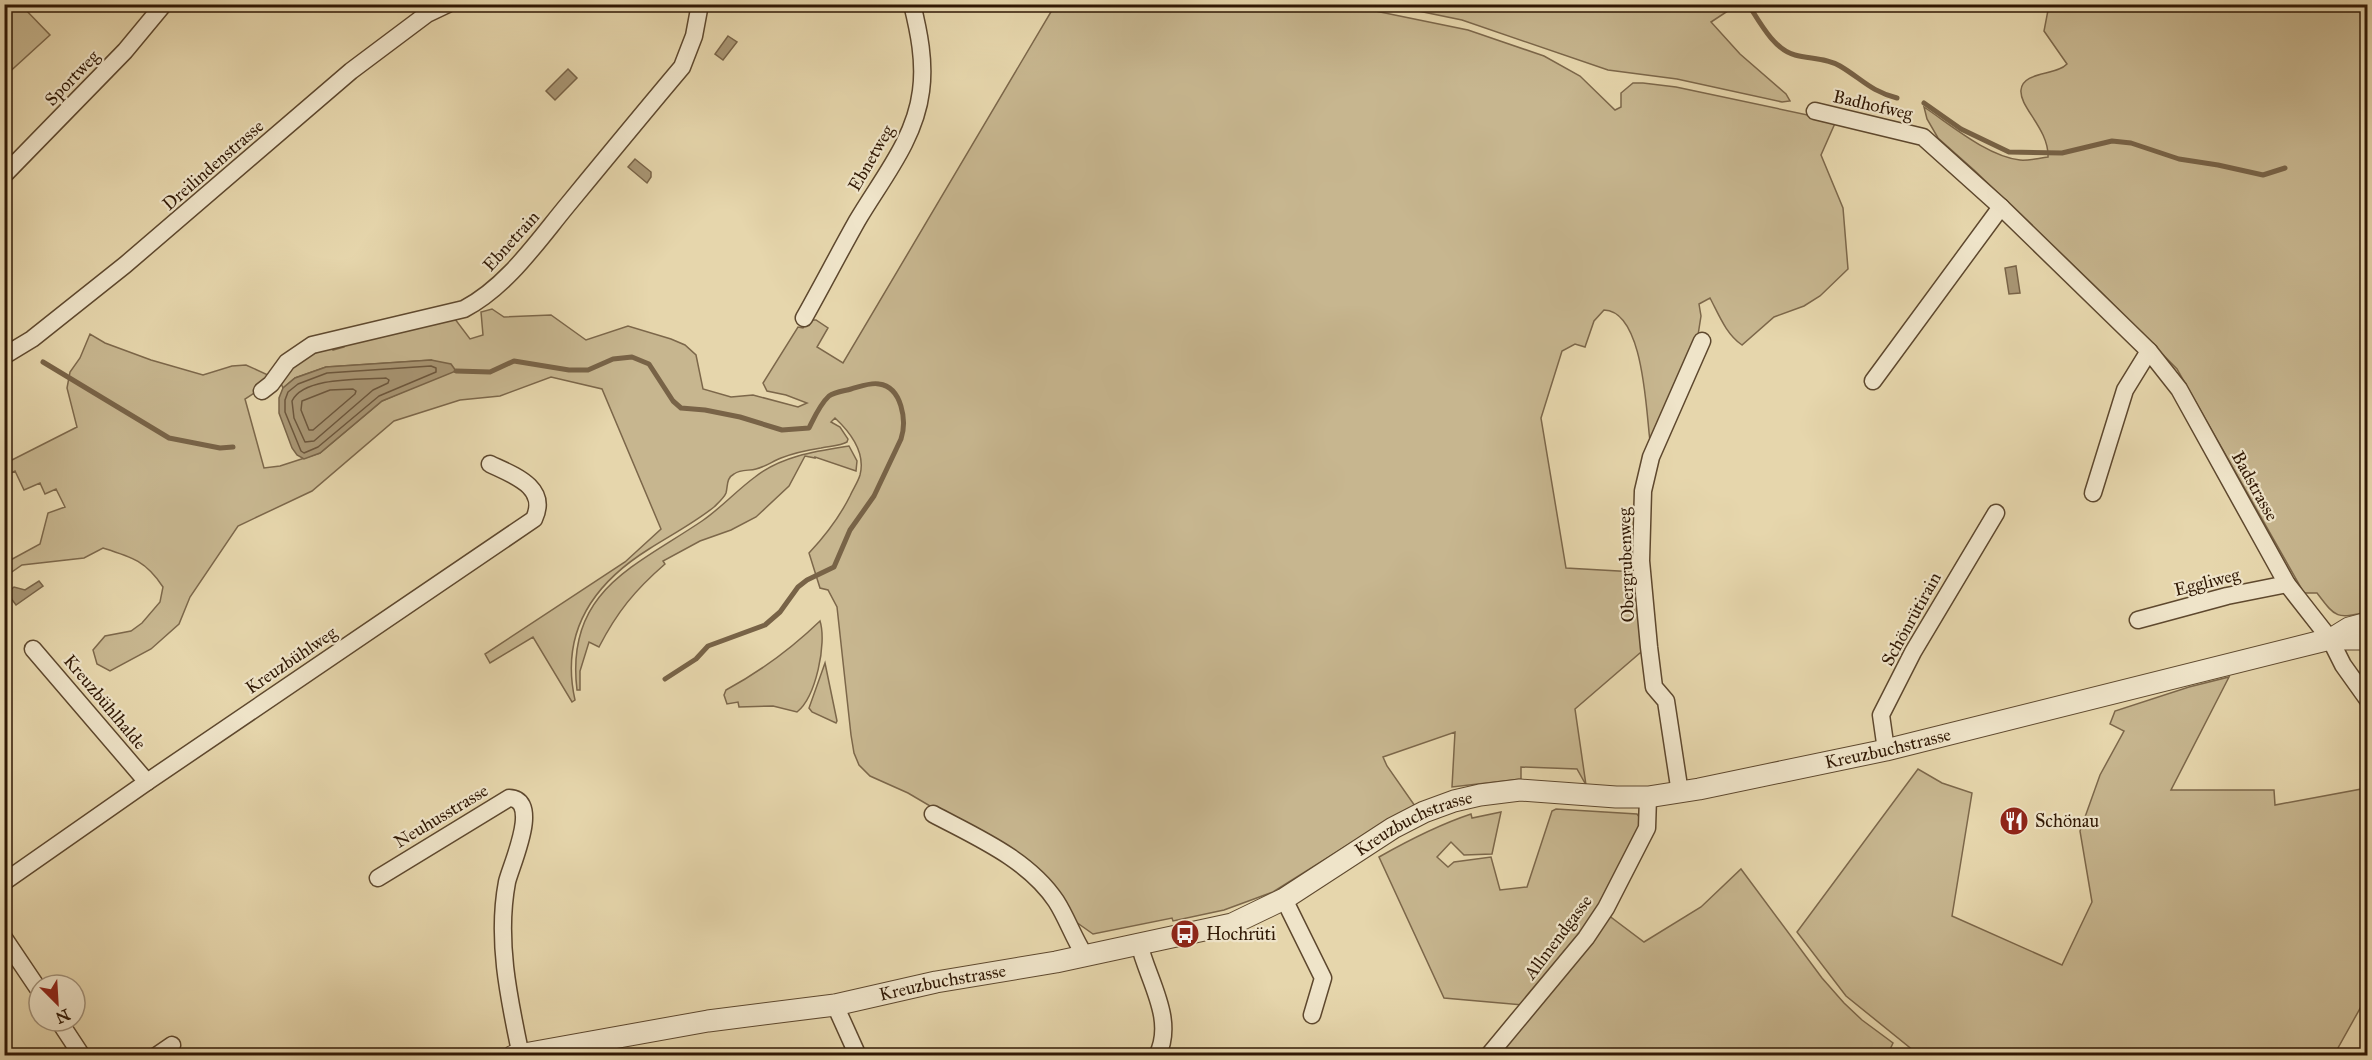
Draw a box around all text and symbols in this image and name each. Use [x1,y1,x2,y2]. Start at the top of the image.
street label: Sportweg [40,45,105,111]
street label: Badhofweg [1831,85,1916,126]
street label: Dreilindenstrasse [158,115,268,215]
street label: Ebnetweg [843,120,900,195]
street label: Ebnetrain [478,206,544,276]
street label: Badstrasse [2227,447,2283,525]
street label: Obergrubenweg [1613,507,1640,623]
street label: Eggliweg [2172,563,2243,602]
street label: Schönrütirain [1876,568,1946,670]
street label: Kreuzbühlweg [241,621,342,699]
street label: Kreuzbühlhalde [59,650,151,754]
street label: Kreuzbuchstrasse [1823,723,1953,773]
street label: Neuhusstrasse [390,779,492,853]
street label: Kreuzbuchstrasse [1351,786,1474,861]
restaurant icon: Schönau [1998,805,2030,837]
place label: Schönau [2035,810,2099,832]
street label: Allmendgasse [1519,891,1598,985]
bus stop icon: Hochrüti [1169,918,1201,950]
place label: Hochrüti [1206,923,1276,945]
street label: Kreuzbuchstrasse [877,960,1007,1006]
north arrow [27,973,87,1033]
text: N [52,1005,73,1028]

